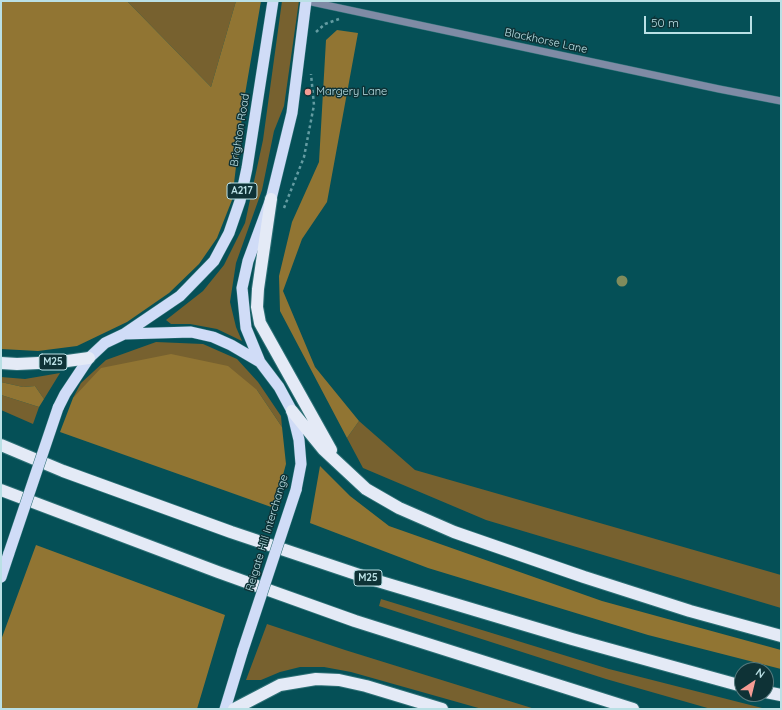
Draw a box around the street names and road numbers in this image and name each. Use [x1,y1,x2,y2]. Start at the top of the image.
street label: Blackhorse Lane [503,26,589,56]
street label: Brighton Road [228,93,252,167]
road number: A217 [227,183,257,199]
road number: M25 [39,354,67,370]
street label: Reigate Hill Interchange [243,473,291,593]
road number: M25 [354,570,382,586]

